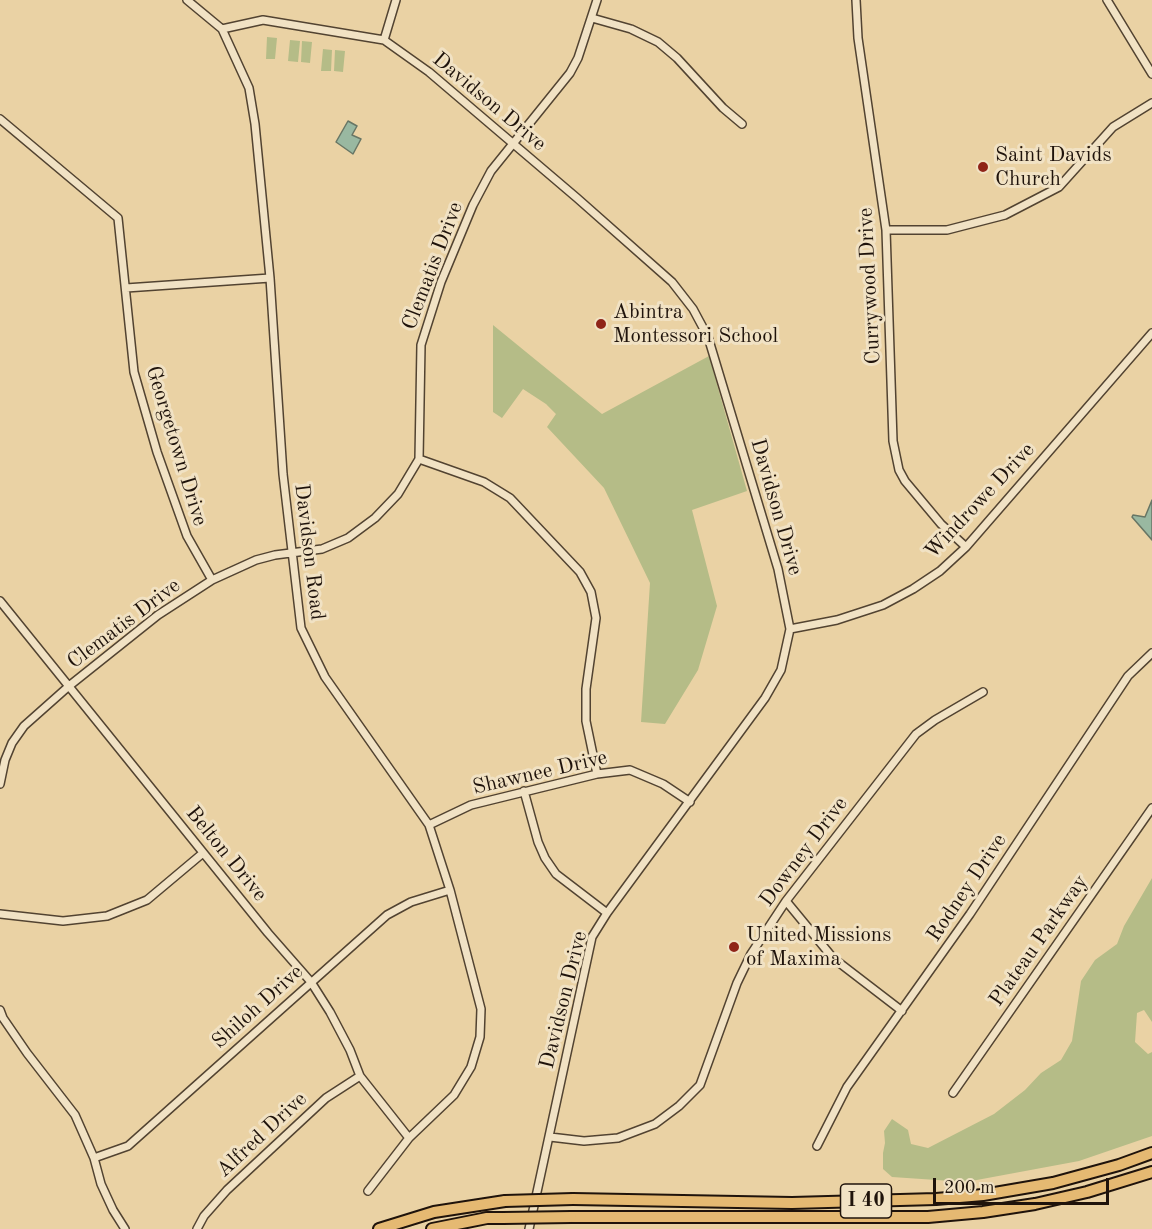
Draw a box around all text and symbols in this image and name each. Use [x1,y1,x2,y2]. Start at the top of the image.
street label: Davidson Drive [427,47,551,157]
place label: Saint Davids Church [995,142,1112,192]
marker: Saint Davids Church [976,160,990,174]
street label: Clematis Drive [397,199,469,333]
street label: Currywood Drive [853,207,887,365]
place label: Abintra Montessori School [613,299,778,349]
marker: Abintra Montessori School [594,317,608,331]
street label: Georgetown Drive [140,363,212,529]
street label: Davidson Drive [744,436,808,578]
street label: Windrowe Drive [920,438,1040,564]
street label: Davidson Road [288,482,330,622]
street label: Clematis Drive [63,573,185,675]
street label: Shawnee Drive [470,745,610,801]
street label: Downey Drive [754,792,854,912]
street label: Belton Drive [180,801,272,907]
street label: Rodney Drive [922,829,1012,947]
street label: Plateau Parkway [984,870,1094,1012]
place label: United Missions of Maxima [746,922,891,972]
street label: Davidson Drive [535,929,593,1071]
marker: United Missions of Maxima [727,940,741,954]
street label: Shiloh Drive [207,960,309,1054]
street label: Alfred Drive [212,1087,312,1183]
scale bar [936,1166,1112,1204]
text: 200 m [944,1179,995,1197]
road number: I 40 [840,1184,892,1218]

